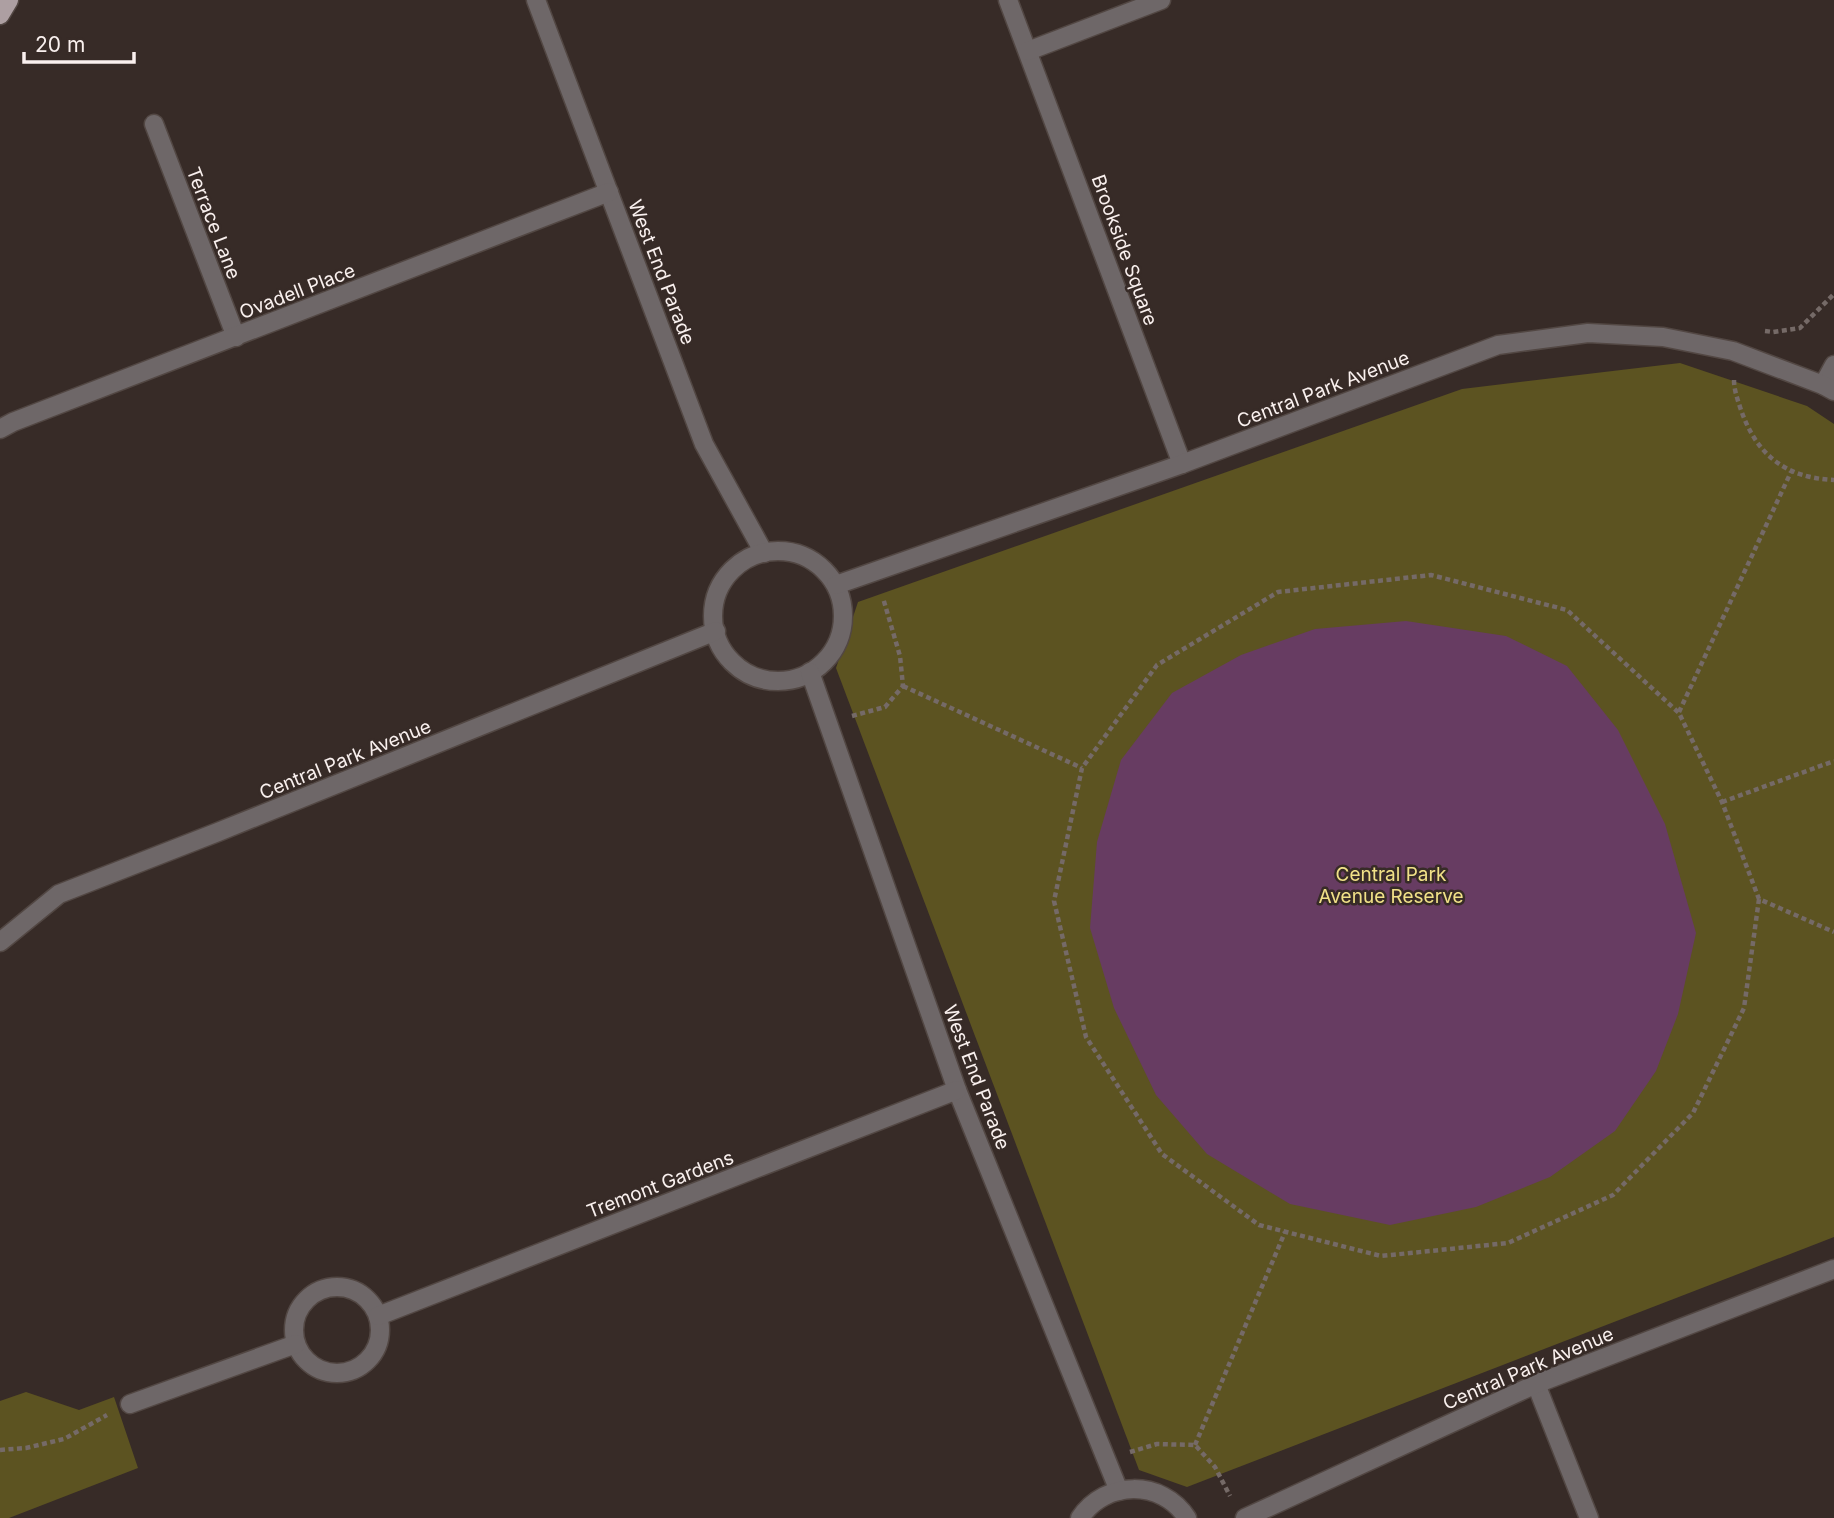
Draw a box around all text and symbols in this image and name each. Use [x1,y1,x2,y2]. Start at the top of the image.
scale bar [24,21,135,65]
text: 20 m [35,32,85,57]
street label: Terrace Lane [182,164,245,282]
street label: Brookside Square [1087,172,1162,329]
street label: West End Parade [623,196,700,348]
street label: Ovadell Place [236,259,358,324]
street label: Central Park Avenue [1234,346,1413,433]
street label: Central Park Avenue [256,715,434,804]
park label: Central Park Avenue Reserve [1318,863,1464,908]
street label: West End Parade [938,1001,1015,1153]
street label: Tremont Gardens [583,1146,737,1223]
street label: Central Park Avenue [1440,1322,1617,1415]

